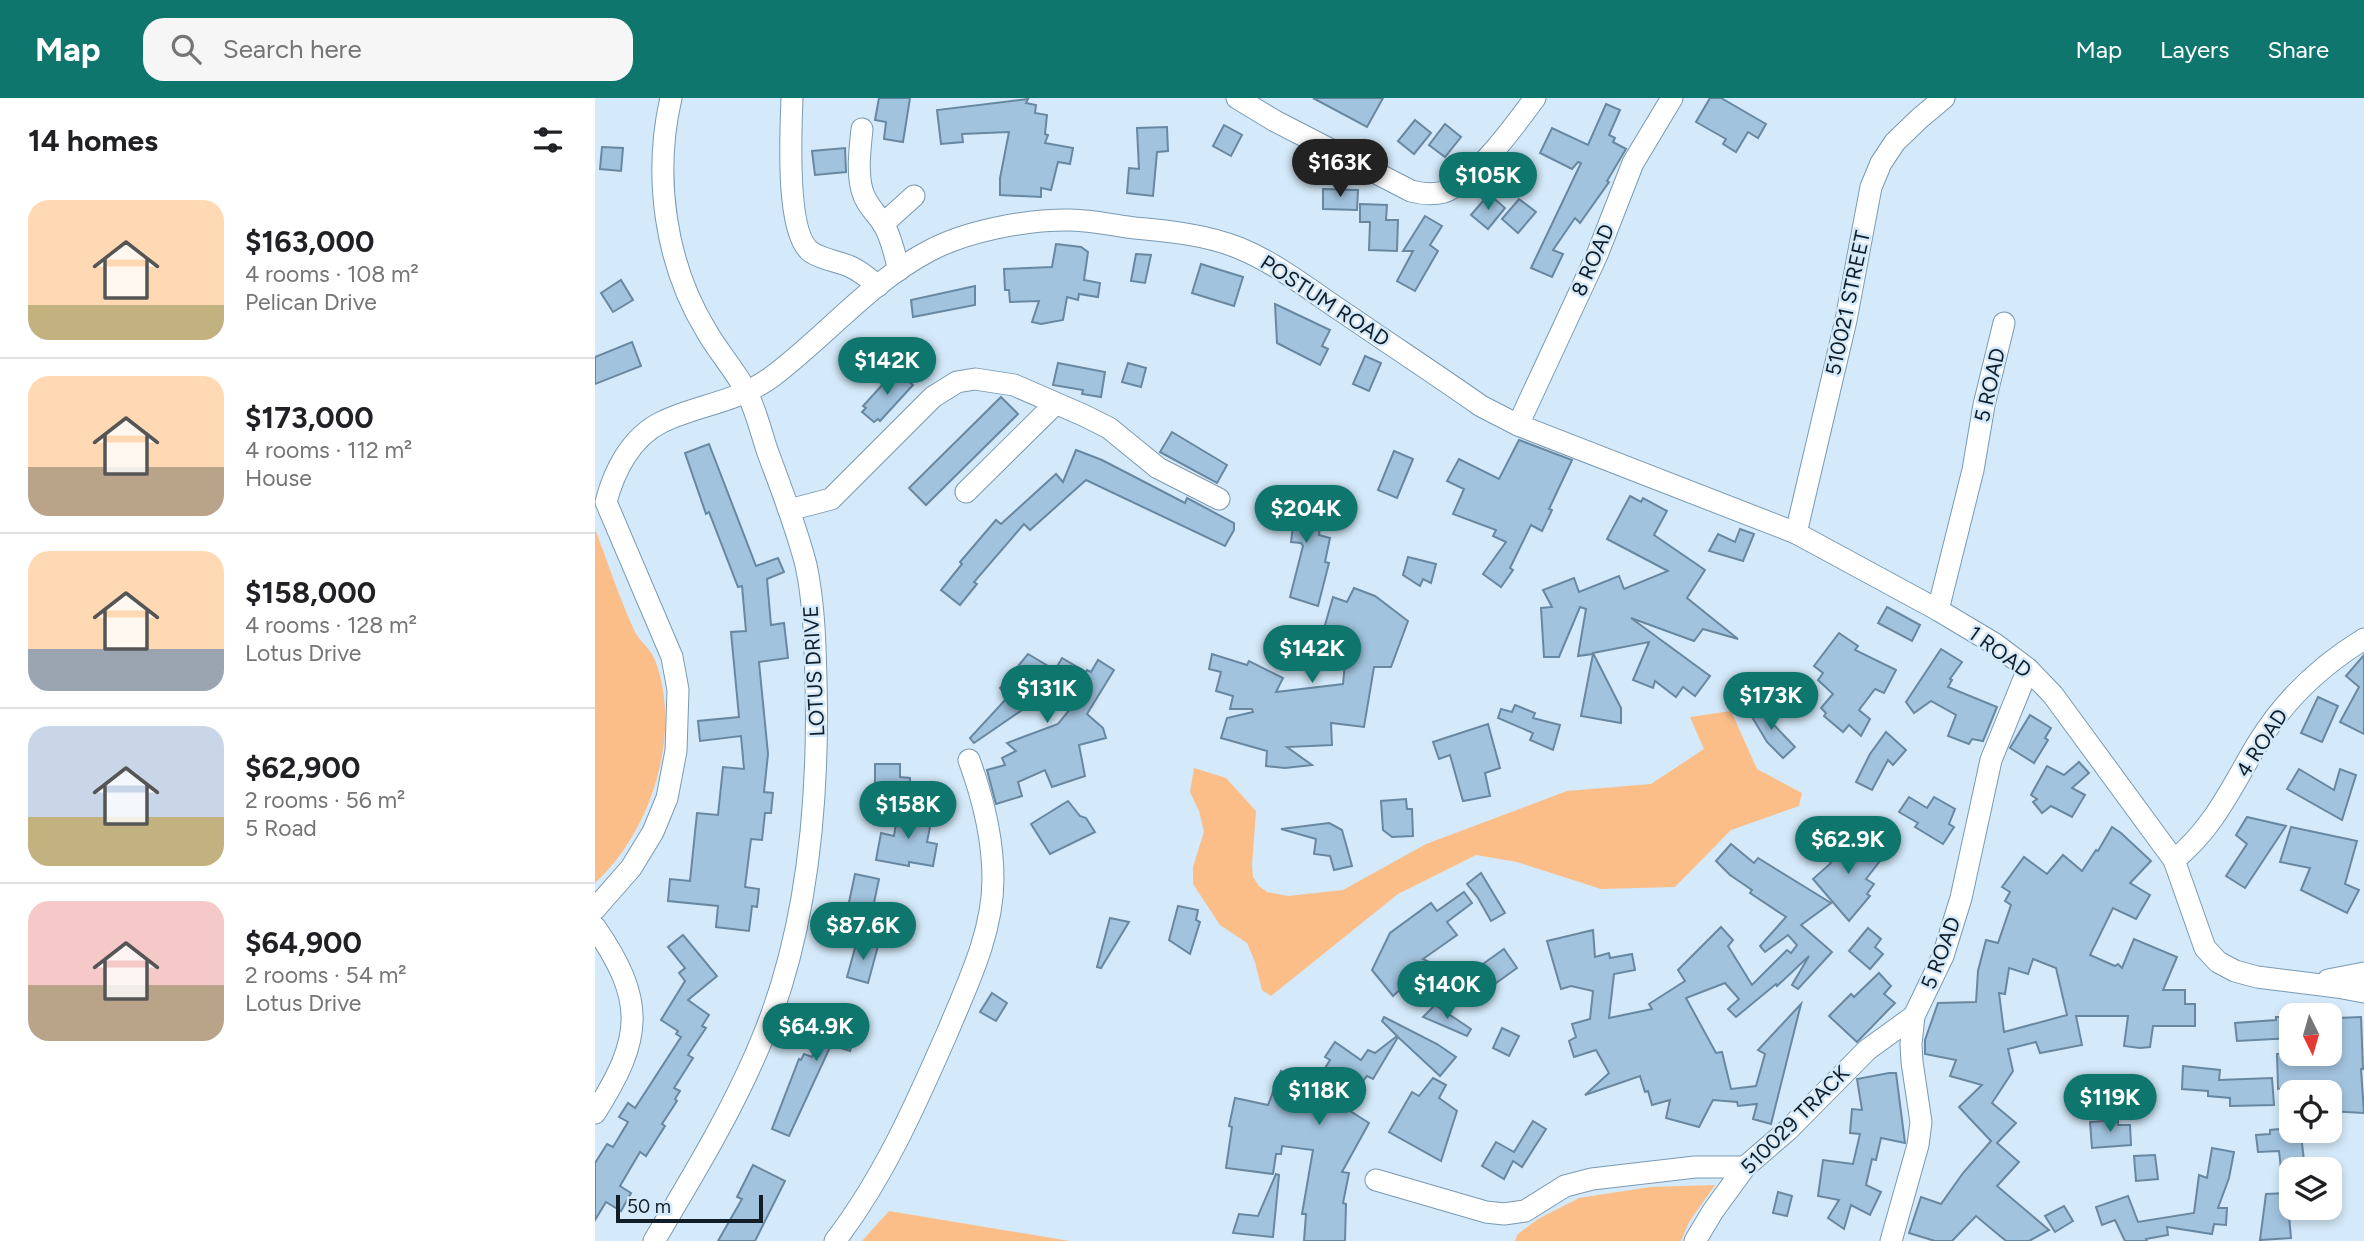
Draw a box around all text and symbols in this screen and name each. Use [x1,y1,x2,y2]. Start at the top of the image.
search box [143,18,633,81]
text: Map [35,30,101,69]
icon: search [167,30,205,68]
text: Search here [223,33,362,65]
text: Map [2075,35,2122,64]
text: Layers [2160,35,2229,64]
text: Share [2267,35,2329,64]
icon: filters [529,121,567,159]
text: 14 homes [28,122,158,159]
pin: $163K [1291,140,1389,199]
text: $163K [1308,148,1372,176]
pin: $105K [1439,152,1537,212]
text: $105K [1455,161,1521,189]
street label: 8 ROAD [1566,220,1619,300]
text: $163,000 [245,223,374,260]
icon: home [84,228,168,312]
street label: 510021 STREET [1820,228,1875,378]
street label: POSTUM ROAD [1256,250,1395,352]
text: 4 rooms · 108 m² [245,260,419,288]
text: Pelican Drive [245,288,377,316]
pin: $142K [838,338,936,397]
street label: 5 ROAD [1969,345,2010,424]
text: $142K [854,346,920,374]
text: $173,000 [245,399,374,436]
icon: home [84,404,168,488]
text: 4 rooms · 112 m² [245,436,412,464]
text: House [245,464,312,492]
pin: $204K [1257,486,1355,545]
text: $204K [1271,494,1341,522]
text: $158,000 [245,574,376,611]
icon: home [84,579,168,663]
street label: LOTUS DRIVE [798,605,829,737]
text: 4 rooms · 128 m² [245,611,417,639]
street label: 1 ROAD [1964,620,2037,683]
pin: $142K [1263,626,1361,685]
text: $142K [1279,634,1345,662]
text: Lotus Drive [245,639,361,667]
pin: $131K [998,666,1096,725]
pin: $173K [1722,672,1820,732]
text: $131K [1017,674,1077,702]
text: $173K [1739,681,1803,709]
street label: 4 ROAD [2230,704,2293,782]
text: $62,900 [245,749,360,786]
icon: home [84,754,168,838]
pin: $158K [859,782,957,841]
text: 2 rooms · 56 m² [245,786,405,814]
text: $158K [875,790,941,818]
text: 5 Road [245,814,317,842]
pin: $62.9K [1791,816,1905,876]
text: $62.9K [1811,825,1885,853]
pin: $87.6K [806,902,920,962]
text: $87.6K [826,911,900,939]
street label: 5 ROAD [1915,913,1966,992]
text: $64,900 [245,924,362,961]
icon: home [84,929,168,1013]
text: 2 rooms · 54 m² [245,961,407,989]
pin: $140K [1398,962,1496,1021]
text: $140K [1413,970,1481,998]
text: Lotus Drive [245,989,361,1017]
north arrow [2279,1003,2341,1066]
map controls [2279,1003,2342,1220]
pin: $64.9K [759,1004,873,1063]
text: $64.9K [778,1012,854,1040]
street label: 510029 TRACK [1735,1060,1854,1179]
pin: $118K [1270,1068,1368,1127]
pin: $119K [2061,1074,2159,1134]
text: $118K [1288,1076,1350,1104]
button: locate [2279,1080,2342,1143]
text: $119K [2080,1083,2140,1111]
button: layers [2279,1157,2342,1220]
scale bar [616,1192,763,1224]
text: 50 m [627,1195,671,1218]

